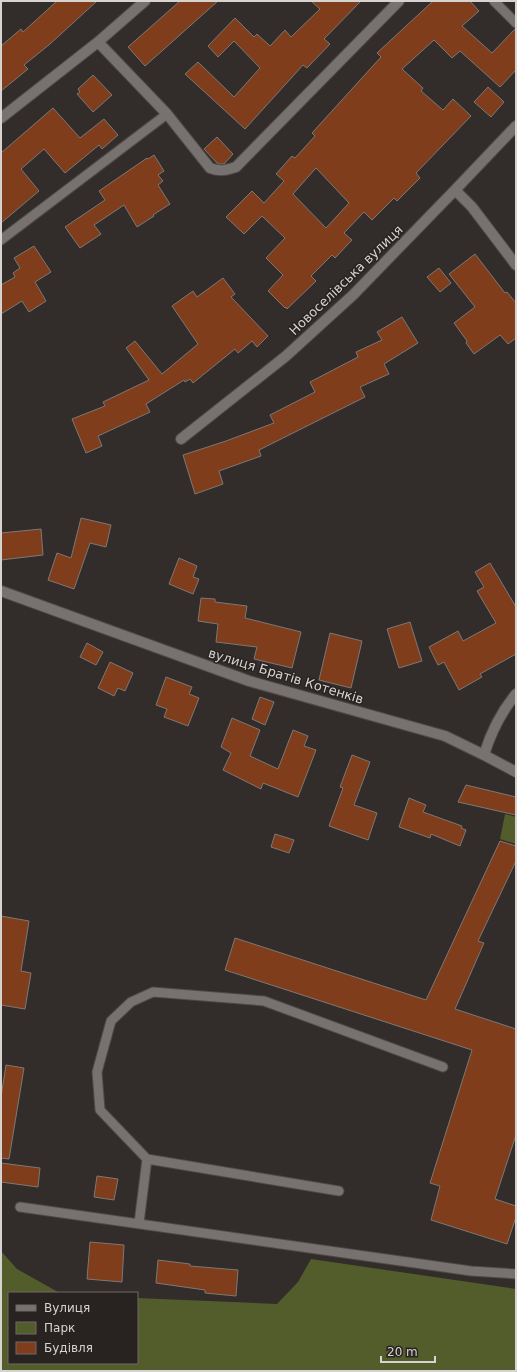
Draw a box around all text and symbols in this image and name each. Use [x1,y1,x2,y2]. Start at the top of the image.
street label: Новоселівська вулиця [286,222,406,338]
street label: вулиця Братів Котенків [207,645,365,707]
legend [8,1292,138,1364]
text: Вулиця [44,1301,90,1315]
text: Парк [44,1321,75,1335]
scale bar [381,1338,435,1364]
text: Будівля [44,1341,93,1355]
text: 20 m [387,1345,418,1359]

